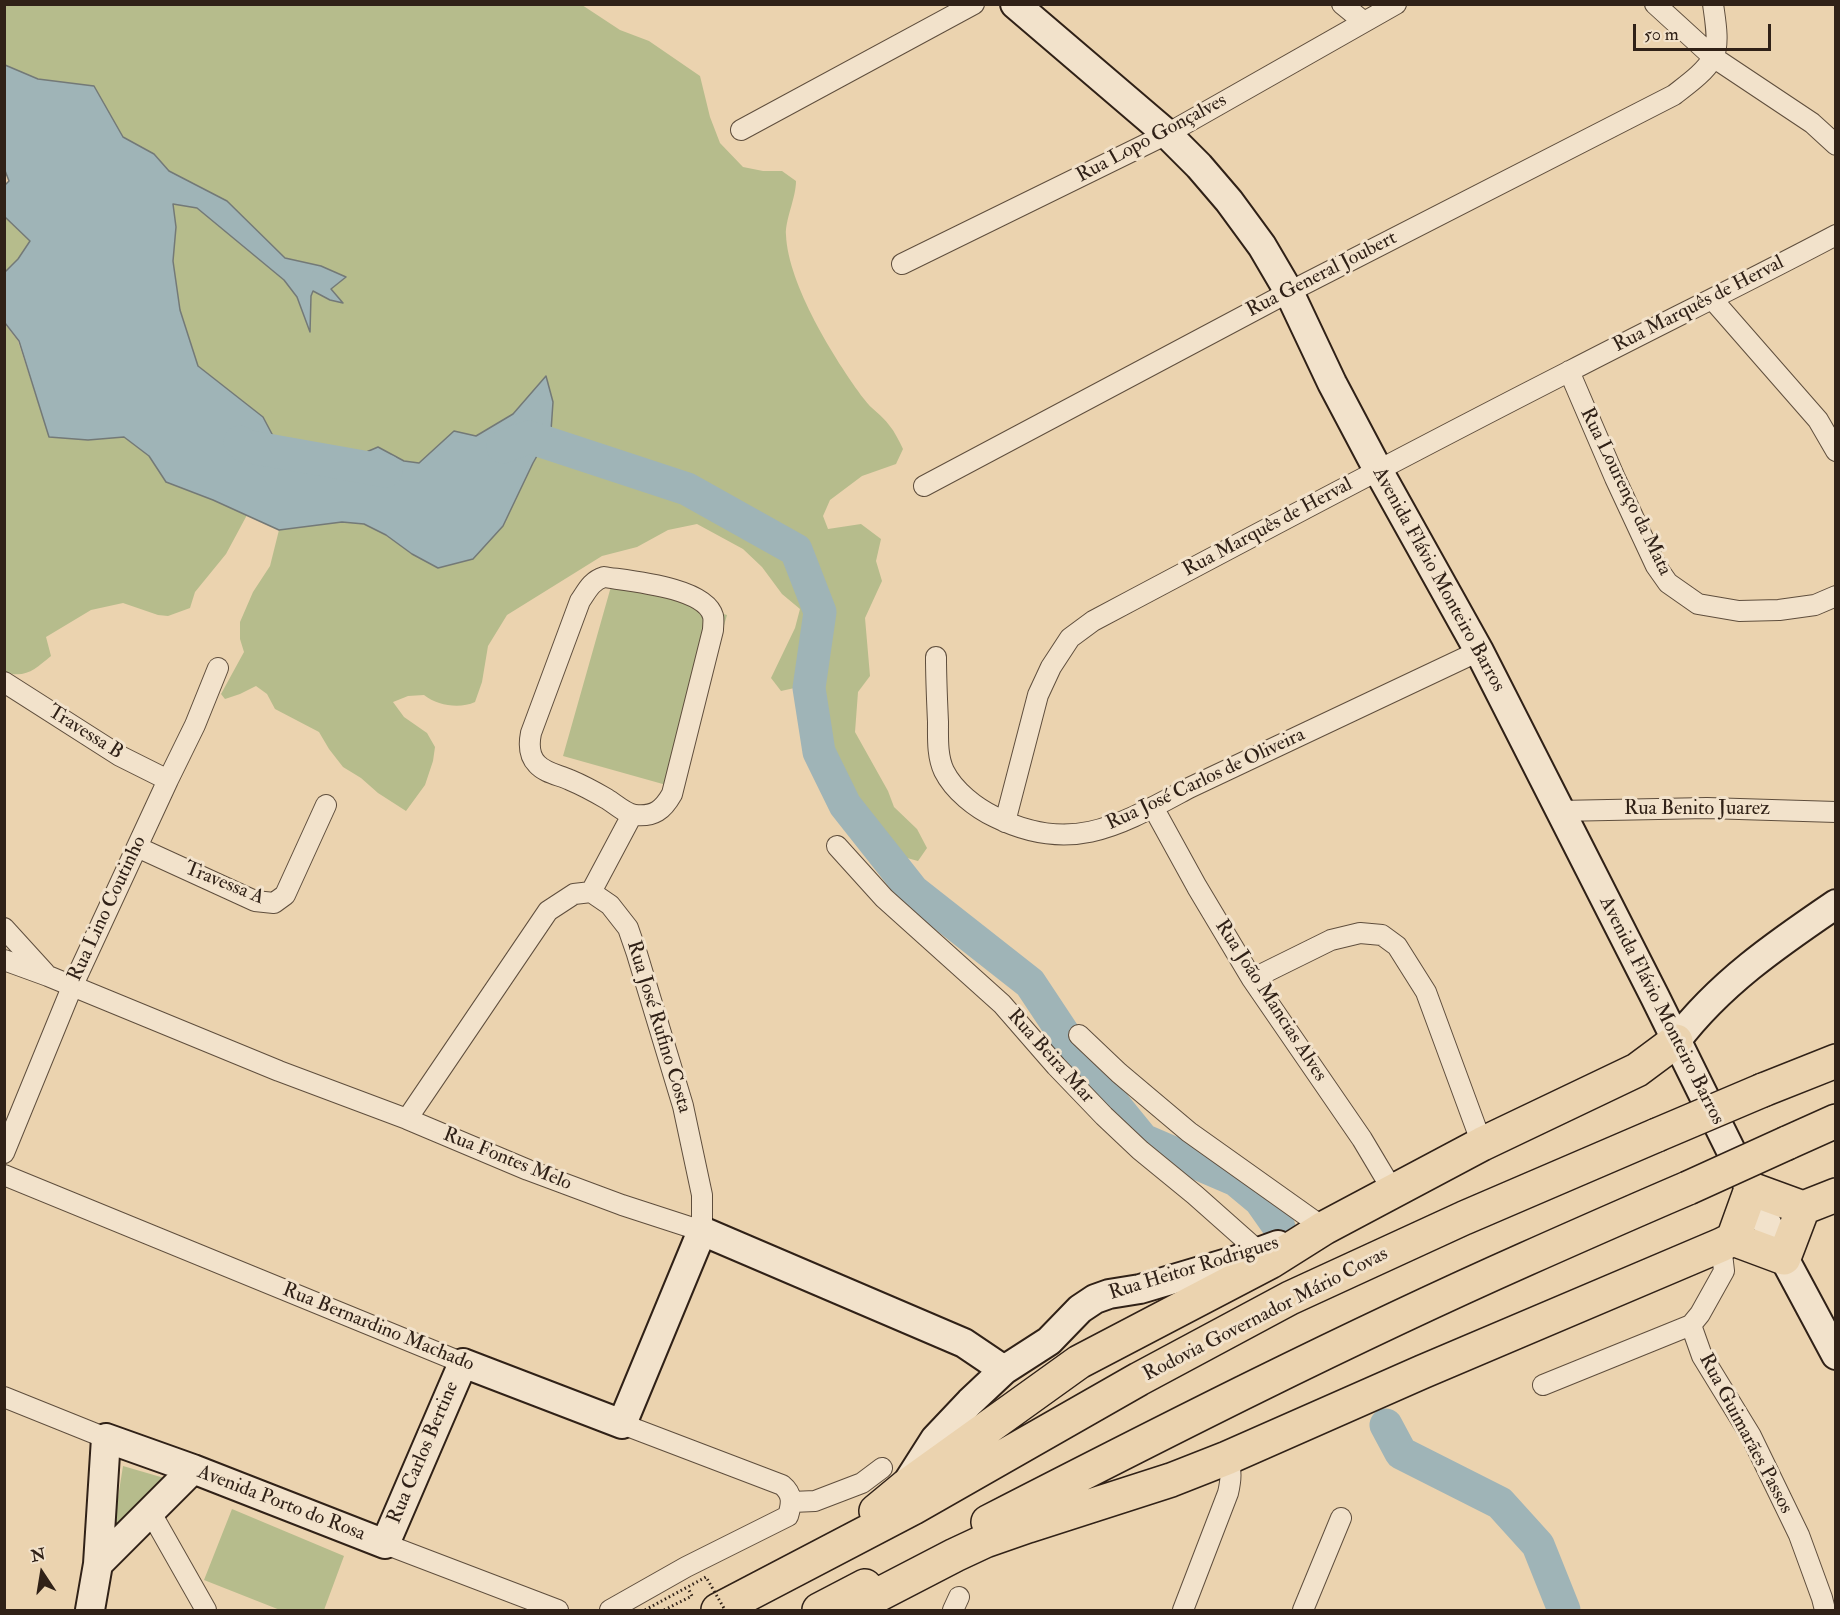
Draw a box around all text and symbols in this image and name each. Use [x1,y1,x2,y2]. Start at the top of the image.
scale bar [1636,12,1774,50]
text: 50 m [1644,23,1679,46]
street label: Rua Lopo Gonçalves [1073,89,1231,189]
street label: Rua General Joubert [1243,227,1401,323]
street label: Rua Marquês de Herval [1610,252,1788,358]
street label: Rua Lourenço da Mata [1574,404,1676,580]
street label: Avenida Flávio Monteiro Barros [1366,464,1510,696]
street label: Rua Marquês de Herval [1179,473,1357,583]
street label: Travessa B [43,701,127,765]
street label: Rua José Carlos de Oliveira [1103,723,1309,837]
street label: Rua Benito Juarez [1624,798,1770,822]
street label: Rua Lino Coutinho [64,833,152,985]
street label: Travessa A [181,857,267,911]
street label: Avenida Flávio Monteiro Barros [1593,893,1729,1129]
street label: Rua João Mancias Alves [1209,916,1331,1086]
street label: Rua José Rufino Costa [620,938,696,1116]
street label: Rua Beira Mar [1001,1005,1099,1109]
street label: Rua Fontes Melo [439,1123,575,1197]
street label: Rua Heitor Rodrigues [1106,1232,1282,1306]
street label: Rodovia Governador Mário Covas [1140,1243,1392,1387]
street label: Rua Bernardino Machado [279,1279,477,1377]
street label: Rua Guimarães Passos [1693,1350,1797,1518]
street label: Rua Carlos Bertine [383,1378,465,1528]
street label: Avenida Porto do Rosa [194,1461,368,1547]
north arrow [12,1543,72,1603]
text: N [29,1544,47,1567]

